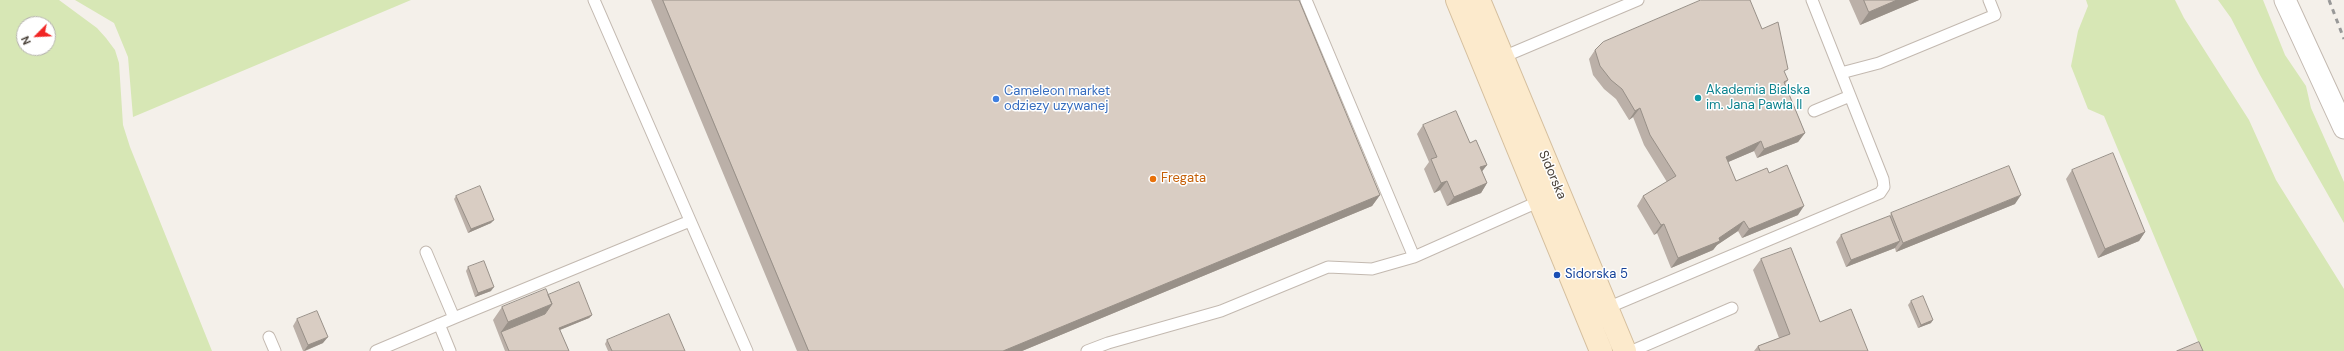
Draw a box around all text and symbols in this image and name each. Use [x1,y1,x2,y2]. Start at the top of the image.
north arrow [16,16,56,56]
text: N [18,34,34,47]
place label: Akademia Bialska im. Jana Pawła II [1706,83,1810,114]
place label: Cameleon market odziezy uzywanej [1004,84,1110,115]
marker: Akademia Bialska im. Jana Pawła II [1693,93,1703,103]
marker: Cameleon market odziezy uzywanej [991,94,1001,104]
street label: Sidorska [1535,148,1569,202]
place label: Fregata [1161,171,1206,187]
marker: Fregata [1148,174,1158,184]
place label: Sidorska 5 [1565,267,1628,283]
marker: Sidorska 5 [1552,270,1562,280]

